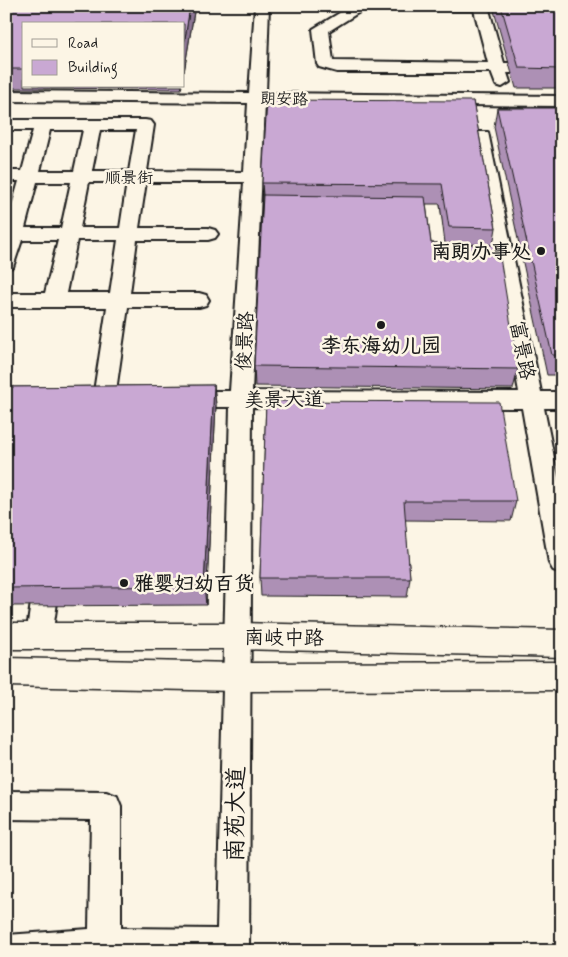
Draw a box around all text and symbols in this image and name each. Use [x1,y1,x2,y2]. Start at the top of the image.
legend [22,22,185,88]
text: Road [68,34,98,54]
text: Building [68,58,118,79]
street label: 朗安路 [260,89,308,110]
street label: 顺景街 [105,168,153,189]
place label: 南朗办事处 [431,239,531,266]
marker: 南朗办事处 [535,245,547,257]
street label: 俊景路 [230,309,261,372]
street label: 富景路 [503,318,541,383]
marker: 李东海幼儿园 [375,319,387,331]
place label: 李东海幼儿园 [321,333,441,360]
street label: 美景大道 [244,387,324,414]
place label: 雅婴妇幼百货 [134,571,254,598]
marker: 雅婴妇幼百货 [118,577,130,589]
street label: 南岐中路 [244,624,325,653]
street label: 南苑大道 [220,766,253,862]

